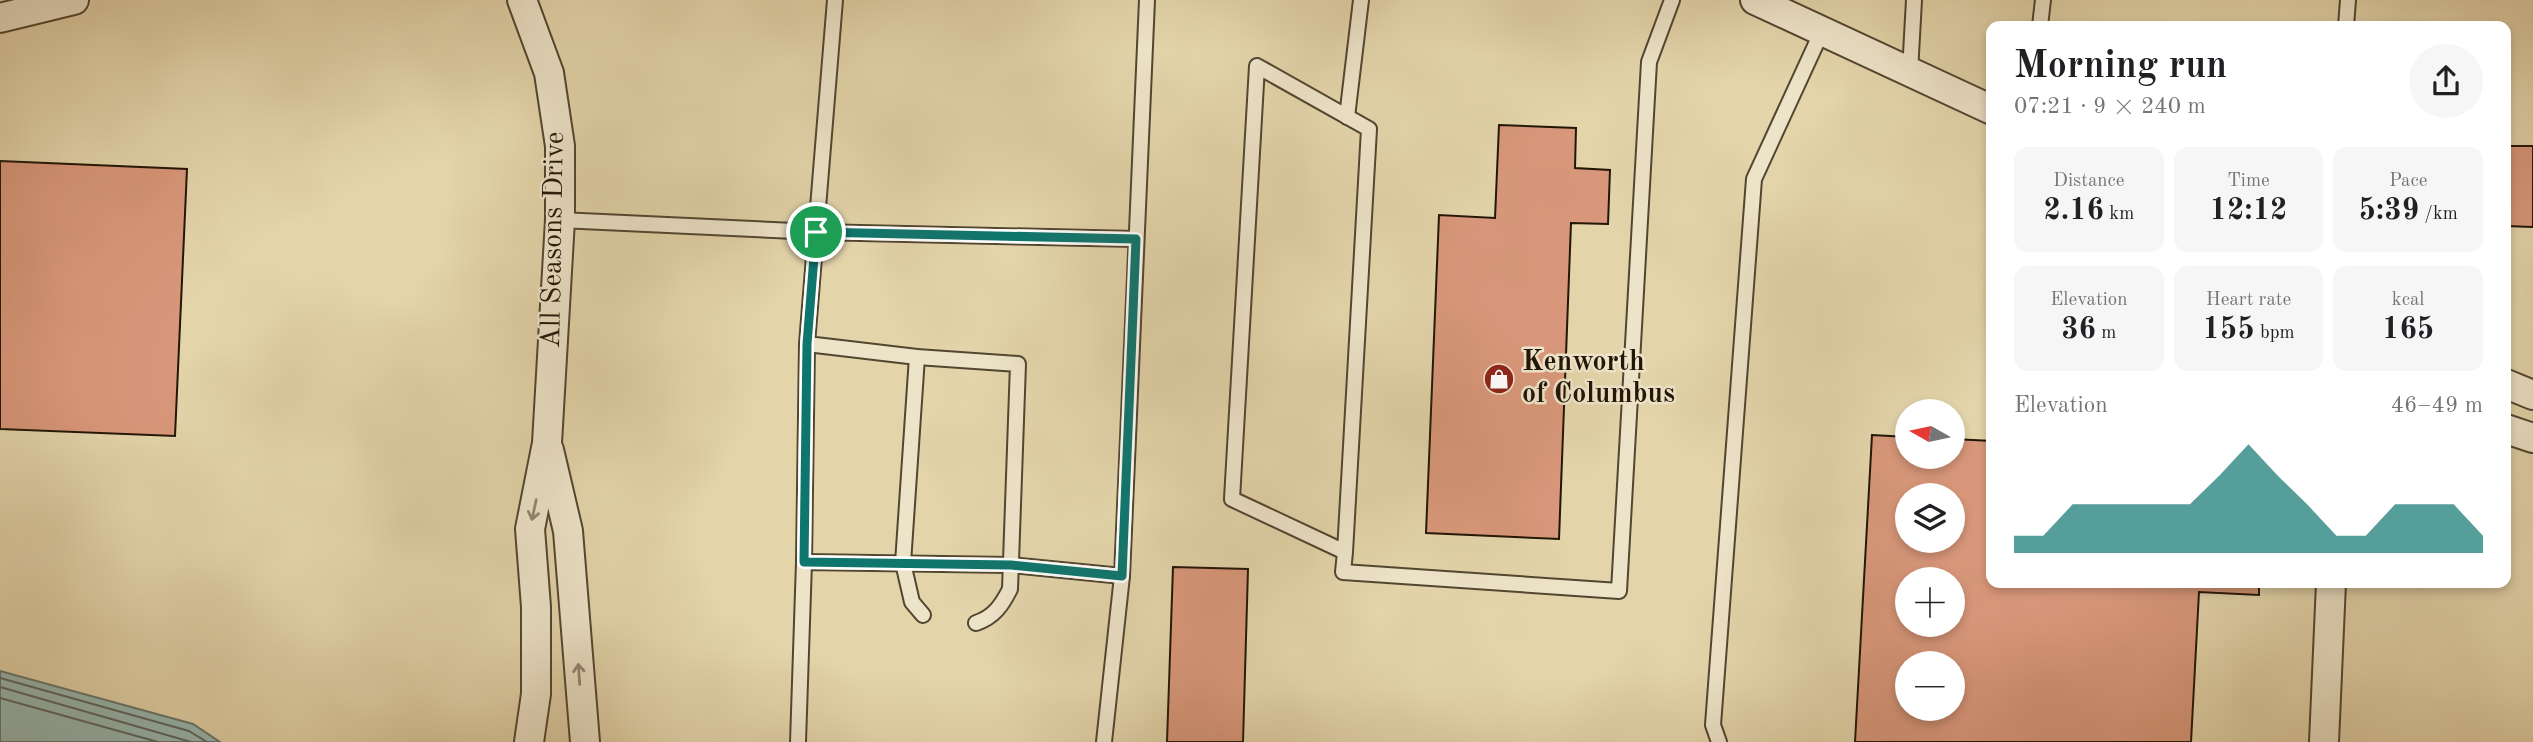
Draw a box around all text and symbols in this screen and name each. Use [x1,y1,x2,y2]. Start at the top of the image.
button: share [2409,44,2483,118]
text: Morning run [2014,48,2227,86]
text: 07:21 · 9 × 240 m [2014,95,2206,118]
street label: All Seasons Drive [538,131,570,349]
text: Distance [2053,172,2125,191]
text: Time [2227,172,2270,191]
text: Pace [2389,172,2427,191]
text: 2.16 [2043,196,2104,226]
text: 12:12 [2209,196,2287,226]
text: 5:39 [2358,196,2419,226]
pin [786,202,846,262]
text: km [2104,205,2134,224]
text: /km [2419,205,2458,224]
icon: arrive [797,213,835,251]
text: Elevation [2050,291,2127,310]
text: Heart rate [2206,291,2291,310]
text: kcal [2392,291,2425,310]
text: 36 [2061,315,2096,345]
text: 155 [2202,315,2255,345]
text: 165 [2382,315,2434,345]
text: m [2096,324,2116,343]
text: bpm [2255,324,2295,343]
place label: Kenworth of Columbus [1522,349,1675,409]
shop icon: Kenworth of Columbus [1482,362,1516,396]
text: Elevation [2014,394,2108,417]
text: 46–49 m [2391,394,2483,417]
north arrow [1895,399,1965,469]
map controls [1895,399,1965,721]
button: layers [1895,483,1965,553]
one-way arrow [526,498,540,521]
button: + [1895,567,1965,637]
button: − [1895,651,1965,721]
one-way arrow [572,663,585,686]

